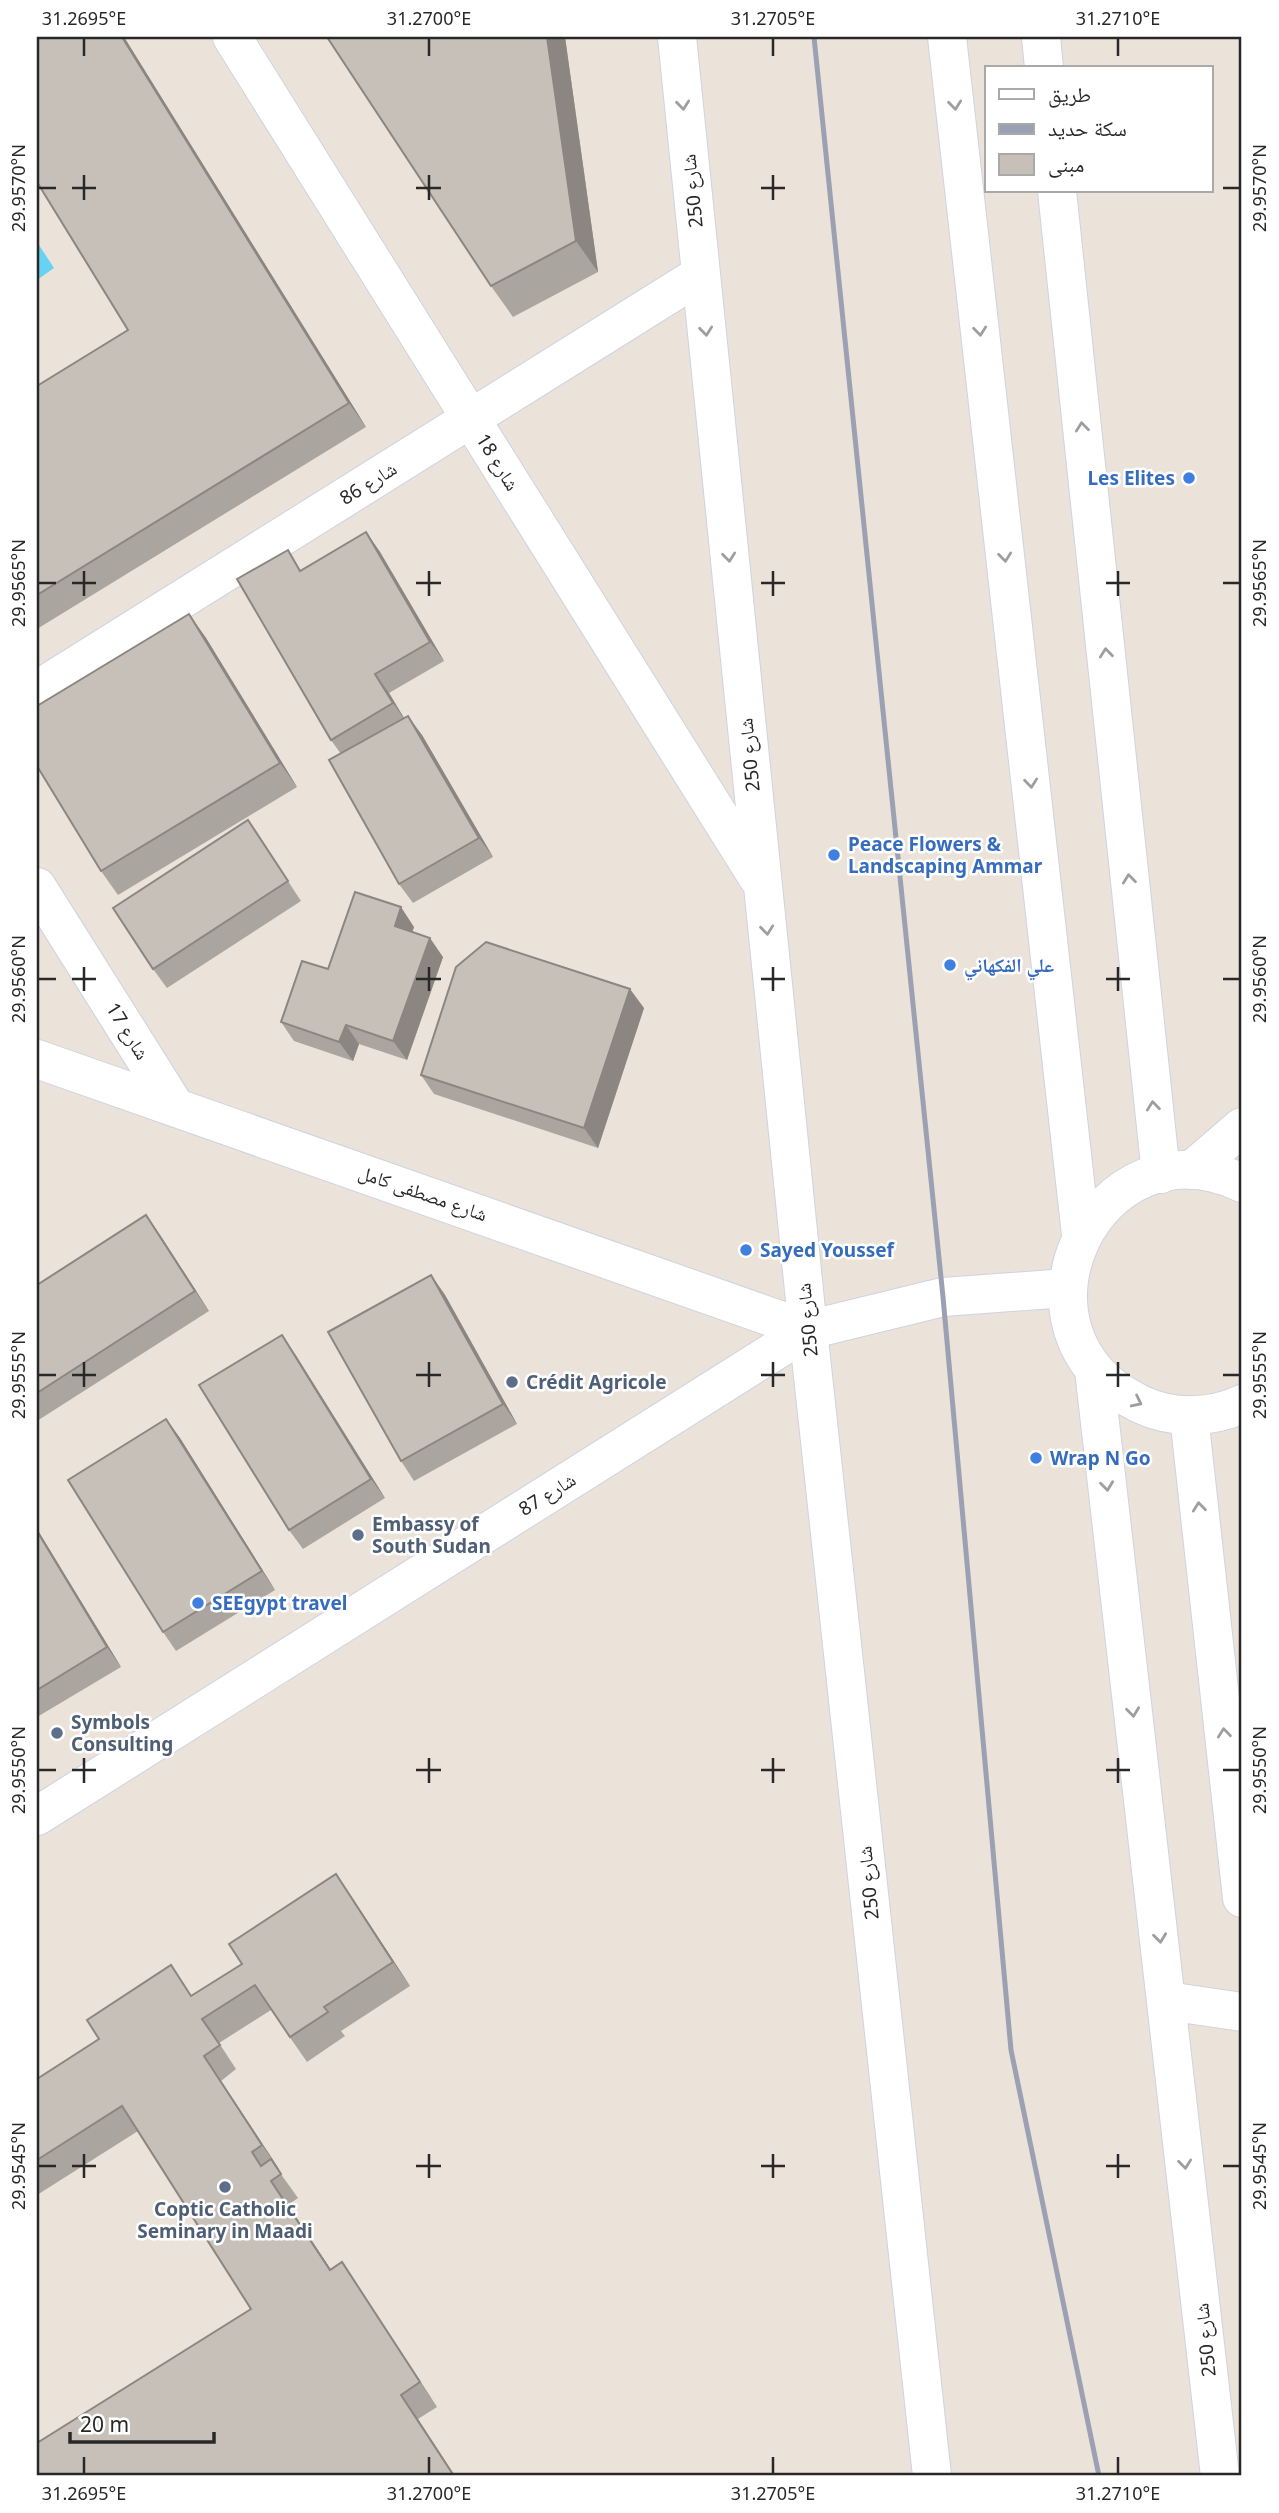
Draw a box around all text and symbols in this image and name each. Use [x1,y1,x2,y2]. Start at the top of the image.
text: 31.2695°E [42,6,126,30]
text: 31.2700°E [387,6,471,30]
text: 31.2705°E [731,6,815,30]
text: 31.2710°E [1076,6,1160,30]
legend [985,66,1212,192]
text: طريق [1048,80,1091,108]
one-way arrow [676,99,691,110]
one-way arrow [947,99,962,110]
text: سكة حديد [1048,114,1127,142]
text: 29.9570°N [6,144,30,232]
text: 29.9570°N [1247,144,1271,232]
text: مبنى [1048,150,1084,178]
street label: شارع 250 [675,153,709,229]
one-way arrow [973,325,988,336]
one-way arrow [698,326,713,337]
one-way arrow [1074,421,1089,433]
street label: شارع 18 [470,428,526,496]
street label: شارع 86 [334,455,402,511]
place label: Les Elites [1087,465,1175,491]
marker: Les Elites [1181,470,1197,486]
text: 29.9565°N [6,539,30,627]
text: 29.9565°N [1247,539,1271,627]
one-way arrow [998,551,1013,563]
one-way arrow [721,552,736,563]
one-way arrow [1098,647,1113,659]
street label: شارع 250 [732,717,766,793]
one-way arrow [1023,777,1038,789]
place label: Peace Flowers & Landscaping Ammar [848,831,1043,879]
marker: Peace Flowers & Landscaping Ammar [826,847,842,863]
one-way arrow [1122,874,1137,885]
one-way arrow [760,924,775,936]
text: 29.9560°N [6,935,30,1023]
text: 29.9560°N [1247,935,1271,1023]
place label: علي الفكهاني [964,952,1054,981]
marker: علي الفكهاني [942,957,958,973]
street label: شارع 17 [100,997,156,1065]
one-way arrow [1146,1100,1161,1112]
street label: شارع مصطفى كامل [355,1159,491,1227]
place label: Sayed Youssef [760,1237,896,1263]
marker: Sayed Youssef [738,1242,754,1258]
street label: شارع 250 [790,1282,824,1358]
text: 29.9555°N [6,1331,30,1419]
text: 29.9555°N [1247,1331,1271,1419]
place label: Crédit Agricole [526,1369,667,1395]
marker: Crédit Agricole [504,1374,520,1390]
one-way arrow [1130,1394,1142,1408]
place label: Wrap N Go [1050,1445,1151,1471]
marker: Wrap N Go [1028,1450,1044,1466]
street label: شارع 87 [513,1466,581,1522]
one-way arrow [1100,1481,1115,1492]
one-way arrow [1192,1501,1207,1513]
place label: Embassy of South Sudan [372,1511,491,1559]
marker: Embassy of South Sudan [350,1527,366,1543]
place label: SEEgypt travel [212,1590,347,1616]
marker: SEEgypt travel [190,1595,206,1611]
one-way arrow [1126,1707,1141,1718]
place label: Symbols Consulting [71,1709,173,1757]
marker: Symbols Consulting [49,1725,65,1741]
text: 29.9550°N [6,1726,30,1814]
text: 29.9550°N [1247,1726,1271,1814]
one-way arrow [1217,1727,1232,1738]
street label: شارع 250 [851,1845,885,1921]
one-way arrow [1152,1932,1167,1944]
text: 29.9545°N [6,2122,30,2210]
text: 29.9545°N [1247,2122,1271,2210]
one-way arrow [1178,2159,1193,2170]
marker: Coptic Catholic Seminary in Maadi [217,2179,233,2195]
place label: Coptic Catholic Seminary in Maadi [137,2196,313,2244]
street label: شارع 250 [1188,2302,1222,2378]
scale bar [70,2401,214,2445]
text: 20 m [80,2410,129,2438]
text: 31.2695°E [42,2481,126,2505]
text: 31.2700°E [387,2481,471,2505]
text: 31.2705°E [731,2481,815,2505]
text: 31.2710°E [1076,2481,1160,2505]

